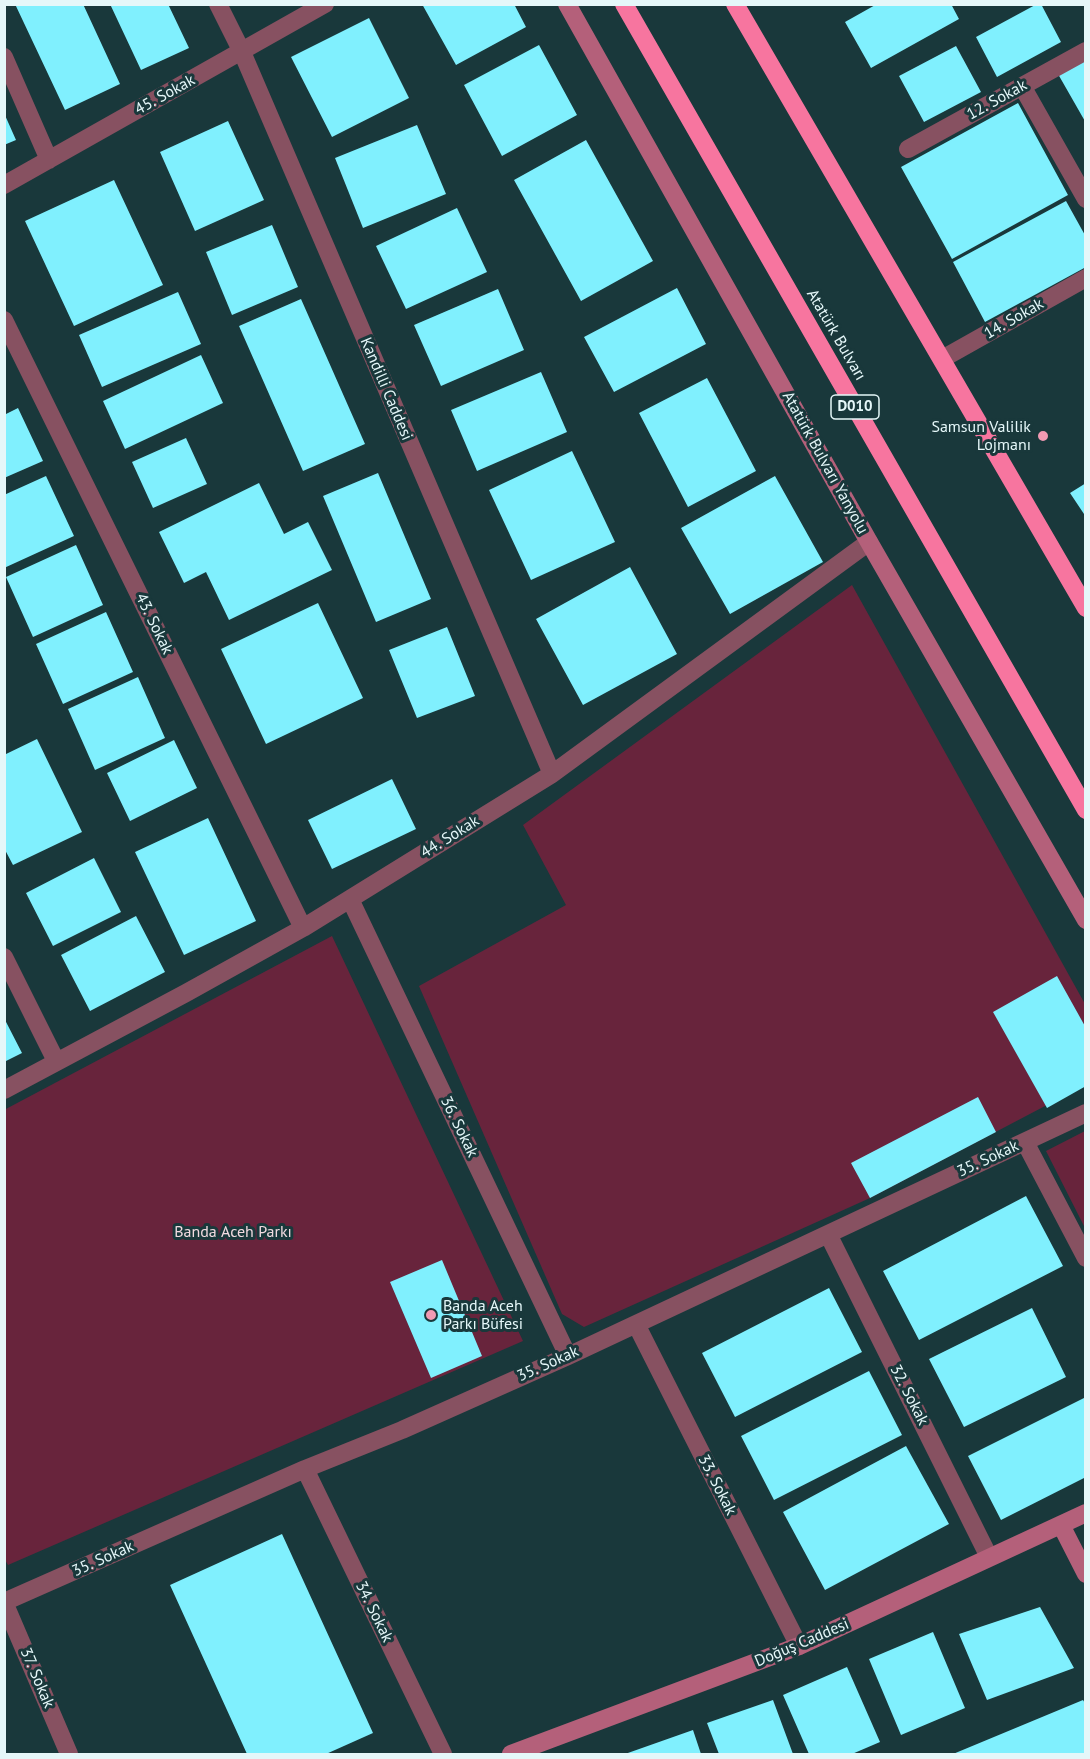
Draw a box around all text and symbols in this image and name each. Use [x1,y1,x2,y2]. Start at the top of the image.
street label: 45. Sokak [132,71,198,119]
street label: 12. Sokak [964,76,1030,124]
street label: Atatürk Bulvarı [802,286,870,384]
street label: 14. Sokak [981,294,1047,344]
street label: Kandilli Caddesi [356,335,416,443]
street label: Atatürk Bulvarı Yanyolu [778,388,872,538]
road number: D010 [831,395,879,419]
place label: Samsun Valilik Lojmanı [931,417,1031,455]
marker: Samsun Valilik Lojmanı [1036,429,1050,443]
street label: 43. Sokak [131,590,177,658]
street label: 44. Sokak [417,812,483,862]
street label: 36. Sokak [436,1093,482,1161]
street label: 35. Sokak [954,1136,1022,1182]
park label: Banda Aceh Parkı [174,1222,292,1242]
place label: Banda Aceh Parkı Büfesi [443,1296,523,1334]
marker: Banda Aceh Parkı Büfesi [424,1308,438,1322]
street label: 35. Sokak [514,1342,582,1386]
street label: 32. Sokak [886,1361,932,1429]
street label: 33. Sokak [694,1451,740,1519]
street label: 35. Sokak [69,1537,137,1581]
street label: 34. Sokak [351,1578,397,1646]
street label: Doğuş Caddesi [752,1615,852,1671]
street label: 37. Sokak [16,1645,58,1711]

